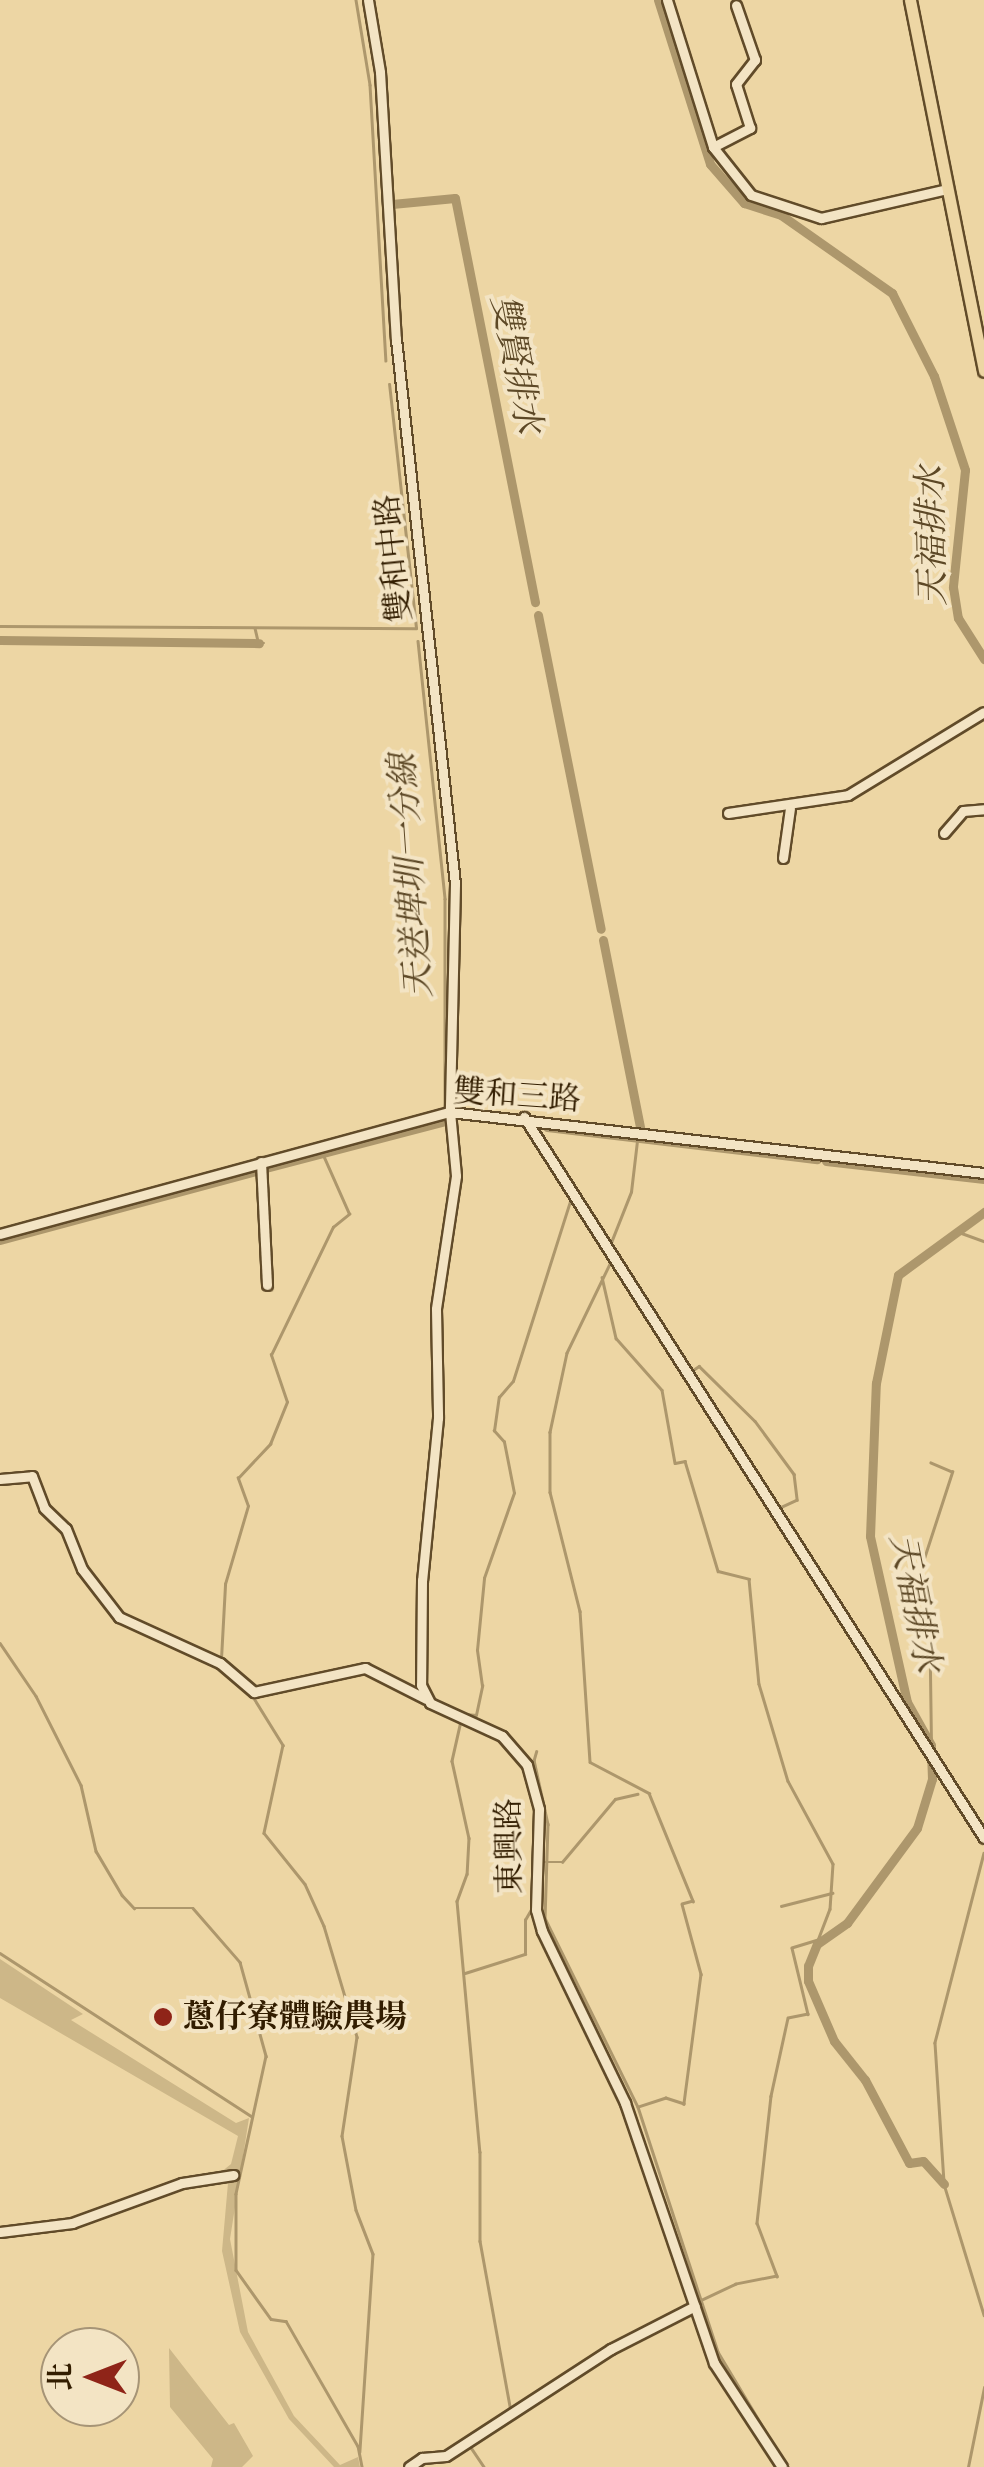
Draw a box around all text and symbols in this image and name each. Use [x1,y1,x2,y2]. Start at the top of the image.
water label: 雙賢排水 [482,291,550,437]
water label: 天福排水 [910,466,954,606]
street label: 雙和中路 [368,492,420,624]
water label: 天送埤圳一分線 [382,752,440,1000]
street label: 雙和三路 [452,1072,582,1120]
water label: 天福排水 [881,1530,949,1676]
street label: 東興路 [490,1798,530,1894]
place label: 蔥仔寮體驗農場 [183,1998,407,2036]
marker: 蔥仔寮體驗農場 [152,2006,174,2028]
north arrow [40,2327,140,2427]
text: 北 [44,2363,79,2391]

